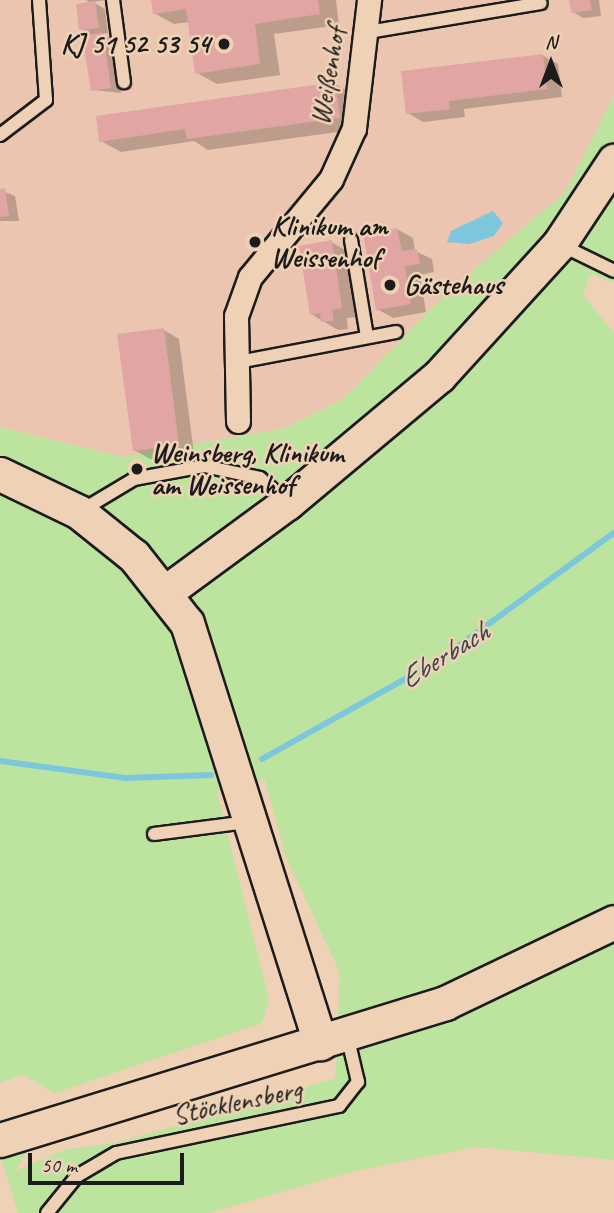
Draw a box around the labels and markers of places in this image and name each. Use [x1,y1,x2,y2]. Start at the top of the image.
place label: KJ 51 52 53 54 [61,27,210,61]
marker: KJ 51 52 53 54 [216,36,232,52]
place label: Klinikum am Weissenhof [271,209,386,275]
marker: Klinikum am Weissenhof [245,232,265,252]
place label: Gästehaus [404,268,503,302]
marker: Gästehaus [382,277,398,293]
place label: Weinsberg, Klinikum am Weissenhof [151,436,343,502]
marker: Weinsberg, Klinikum am Weissenhof [129,461,145,477]

